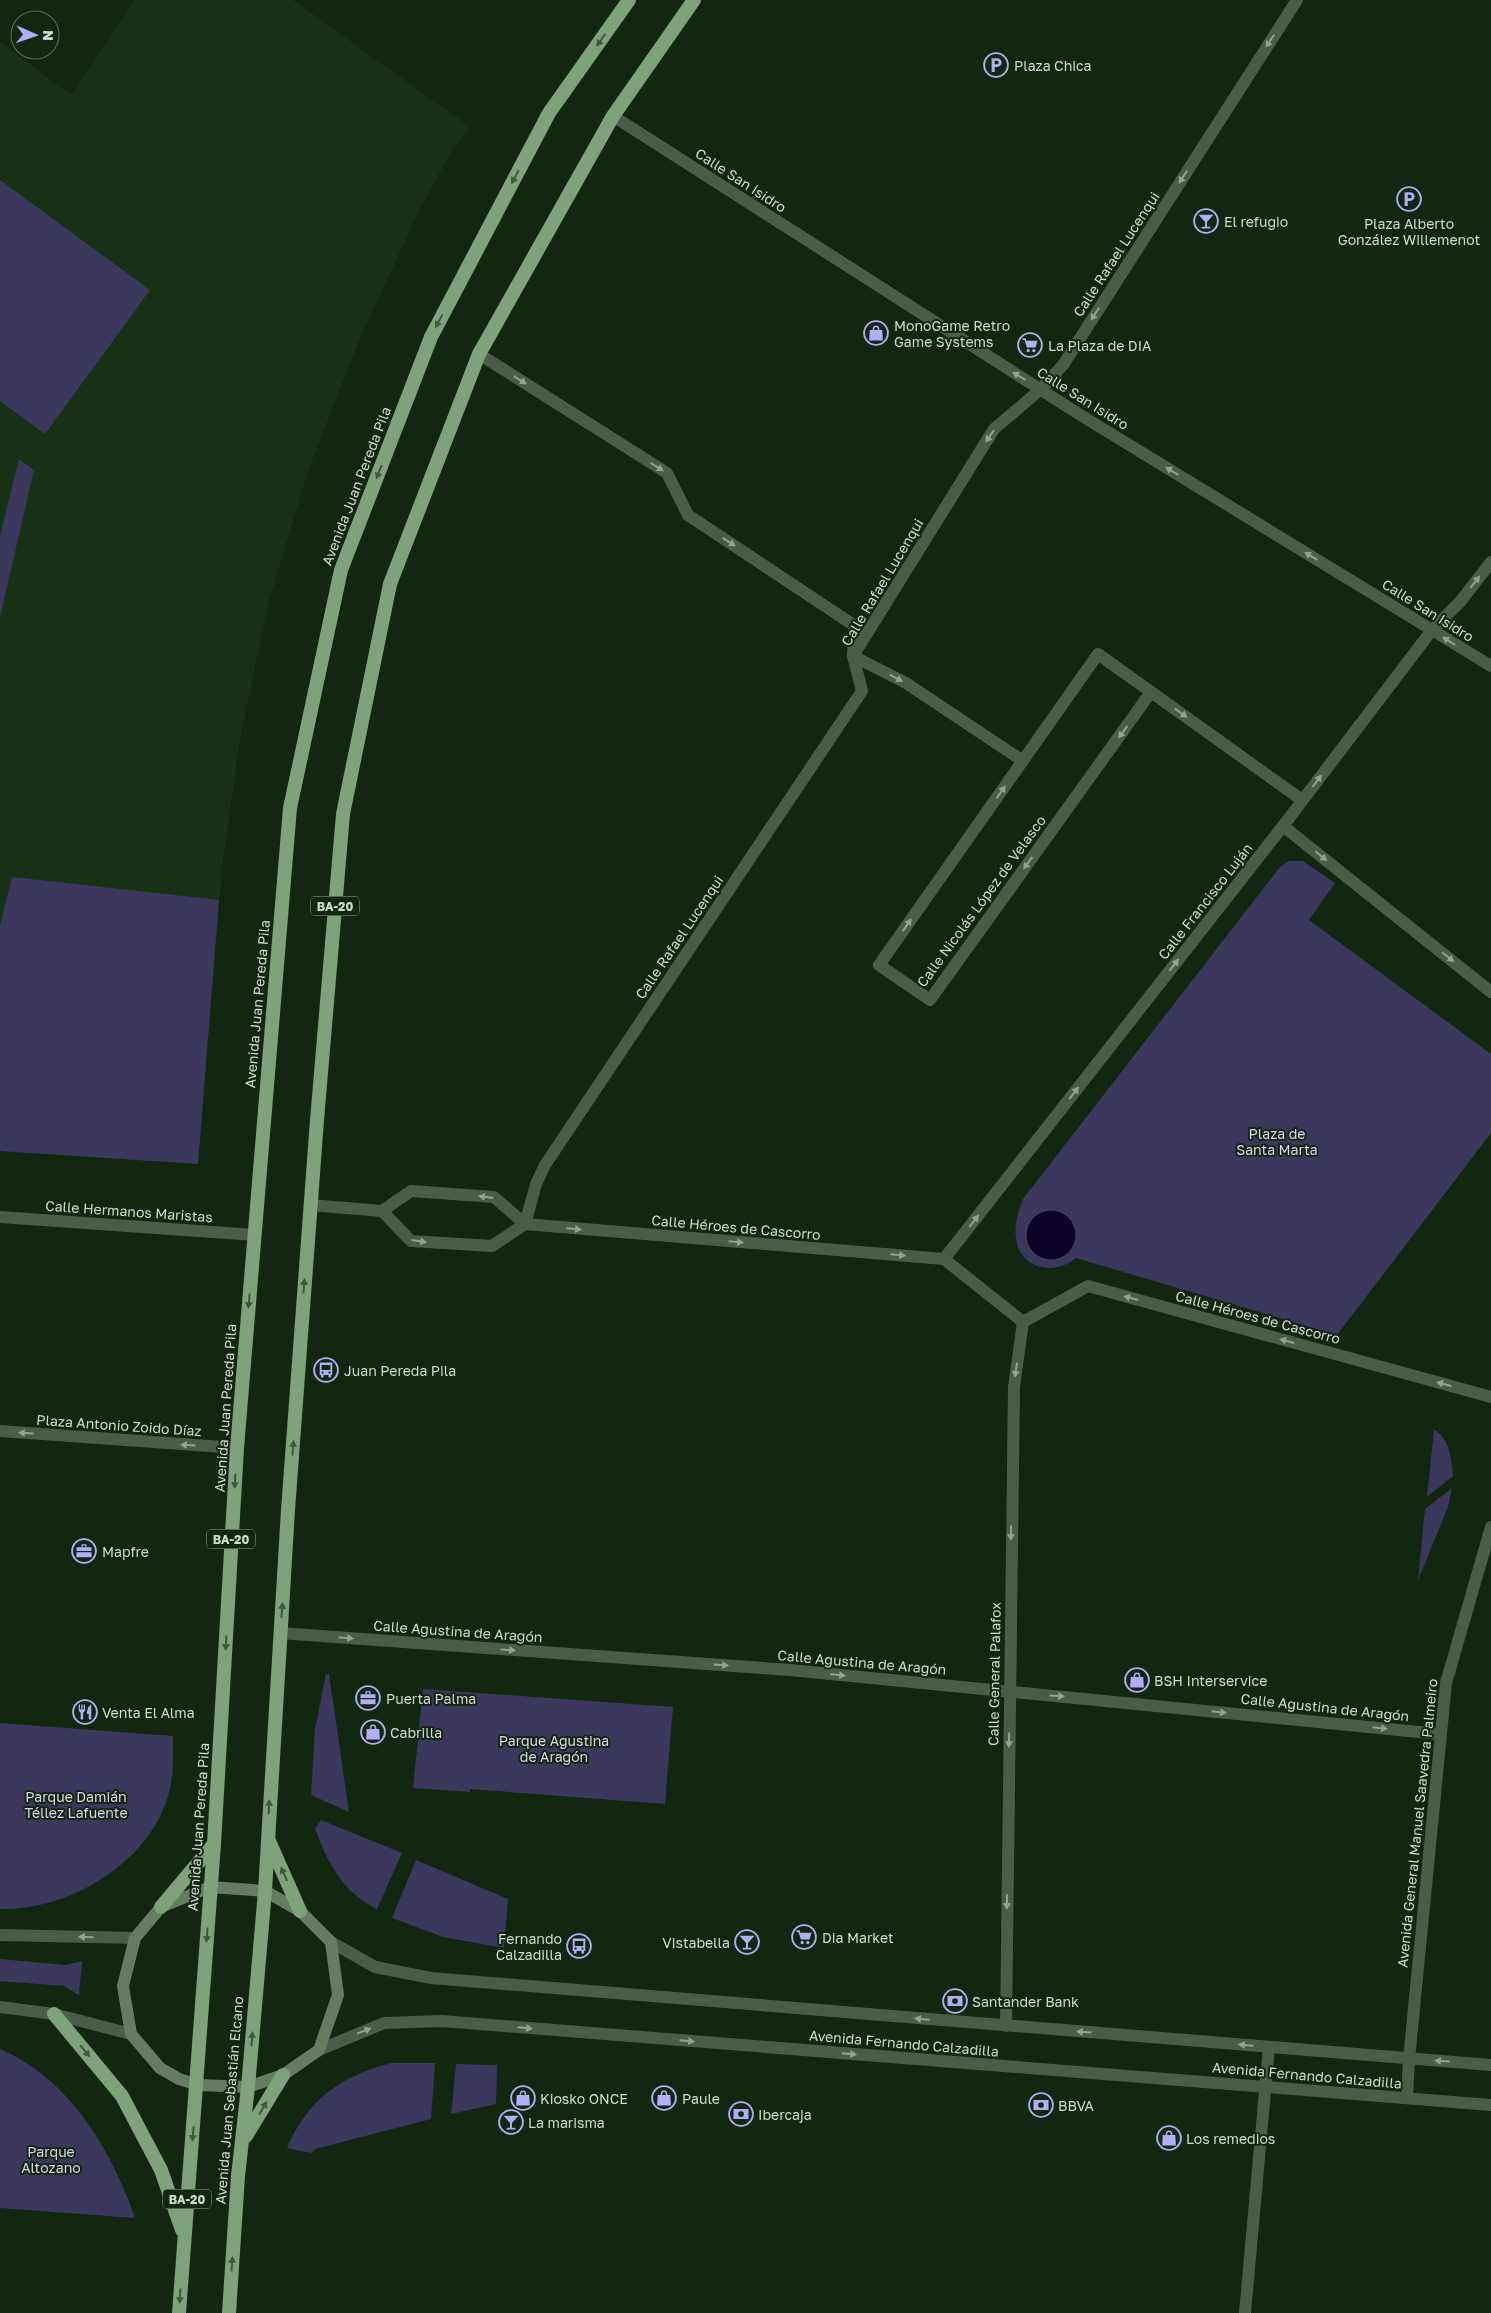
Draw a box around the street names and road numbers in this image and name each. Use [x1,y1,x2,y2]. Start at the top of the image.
street label: Calle San Isidro [692,144,790,216]
street label: Calle Rafael Lucenqui [1069,188,1163,320]
street label: Calle San Isidro [1034,363,1132,433]
street label: Avenida Juan Pereda Pila [318,404,394,568]
street label: Calle Rafael Lucenqui [837,515,927,649]
street label: Calle San Isidro [1379,575,1477,645]
street label: Calle Nicolás López de Velasco [913,812,1049,990]
street label: Calle Francisco Luján [1154,839,1256,963]
street label: Calle Rafael Lucenqui [631,872,727,1002]
road number: BA-20 [311,896,359,916]
street label: Avenida Juan Pereda Pila [241,919,273,1089]
street label: Calle Hermanos Maristas [45,1197,213,1225]
street label: Calle Héroes de Cascorro [651,1211,821,1243]
street label: Calle Héroes de Cascorro [1174,1287,1342,1347]
street label: Avenida Juan Pereda Pila [211,1323,239,1493]
street label: Plaza Antonio Zoido Díaz [36,1411,202,1439]
road number: BA-20 [207,1530,255,1548]
street label: Calle General Palafox [984,1602,1004,1746]
street label: Calle Agustina de Aragón [373,1617,543,1645]
street label: Calle Agustina de Aragón [777,1646,947,1678]
street label: Avenida General Manuel Saavedra Palmeiro [1393,1678,1441,1968]
street label: Calle Agustina de Aragón [1240,1690,1410,1724]
street label: Avenida Juan Pereda Pila [184,1742,212,1912]
street label: Avenida Juan Sebastián Elcano [211,1995,247,2205]
street label: Avenida Fernando Calzadilla [808,2026,1000,2060]
street label: Avenida Fernando Calzadilla [1211,2058,1403,2092]
road number: BA-20 [163,2190,211,2208]

